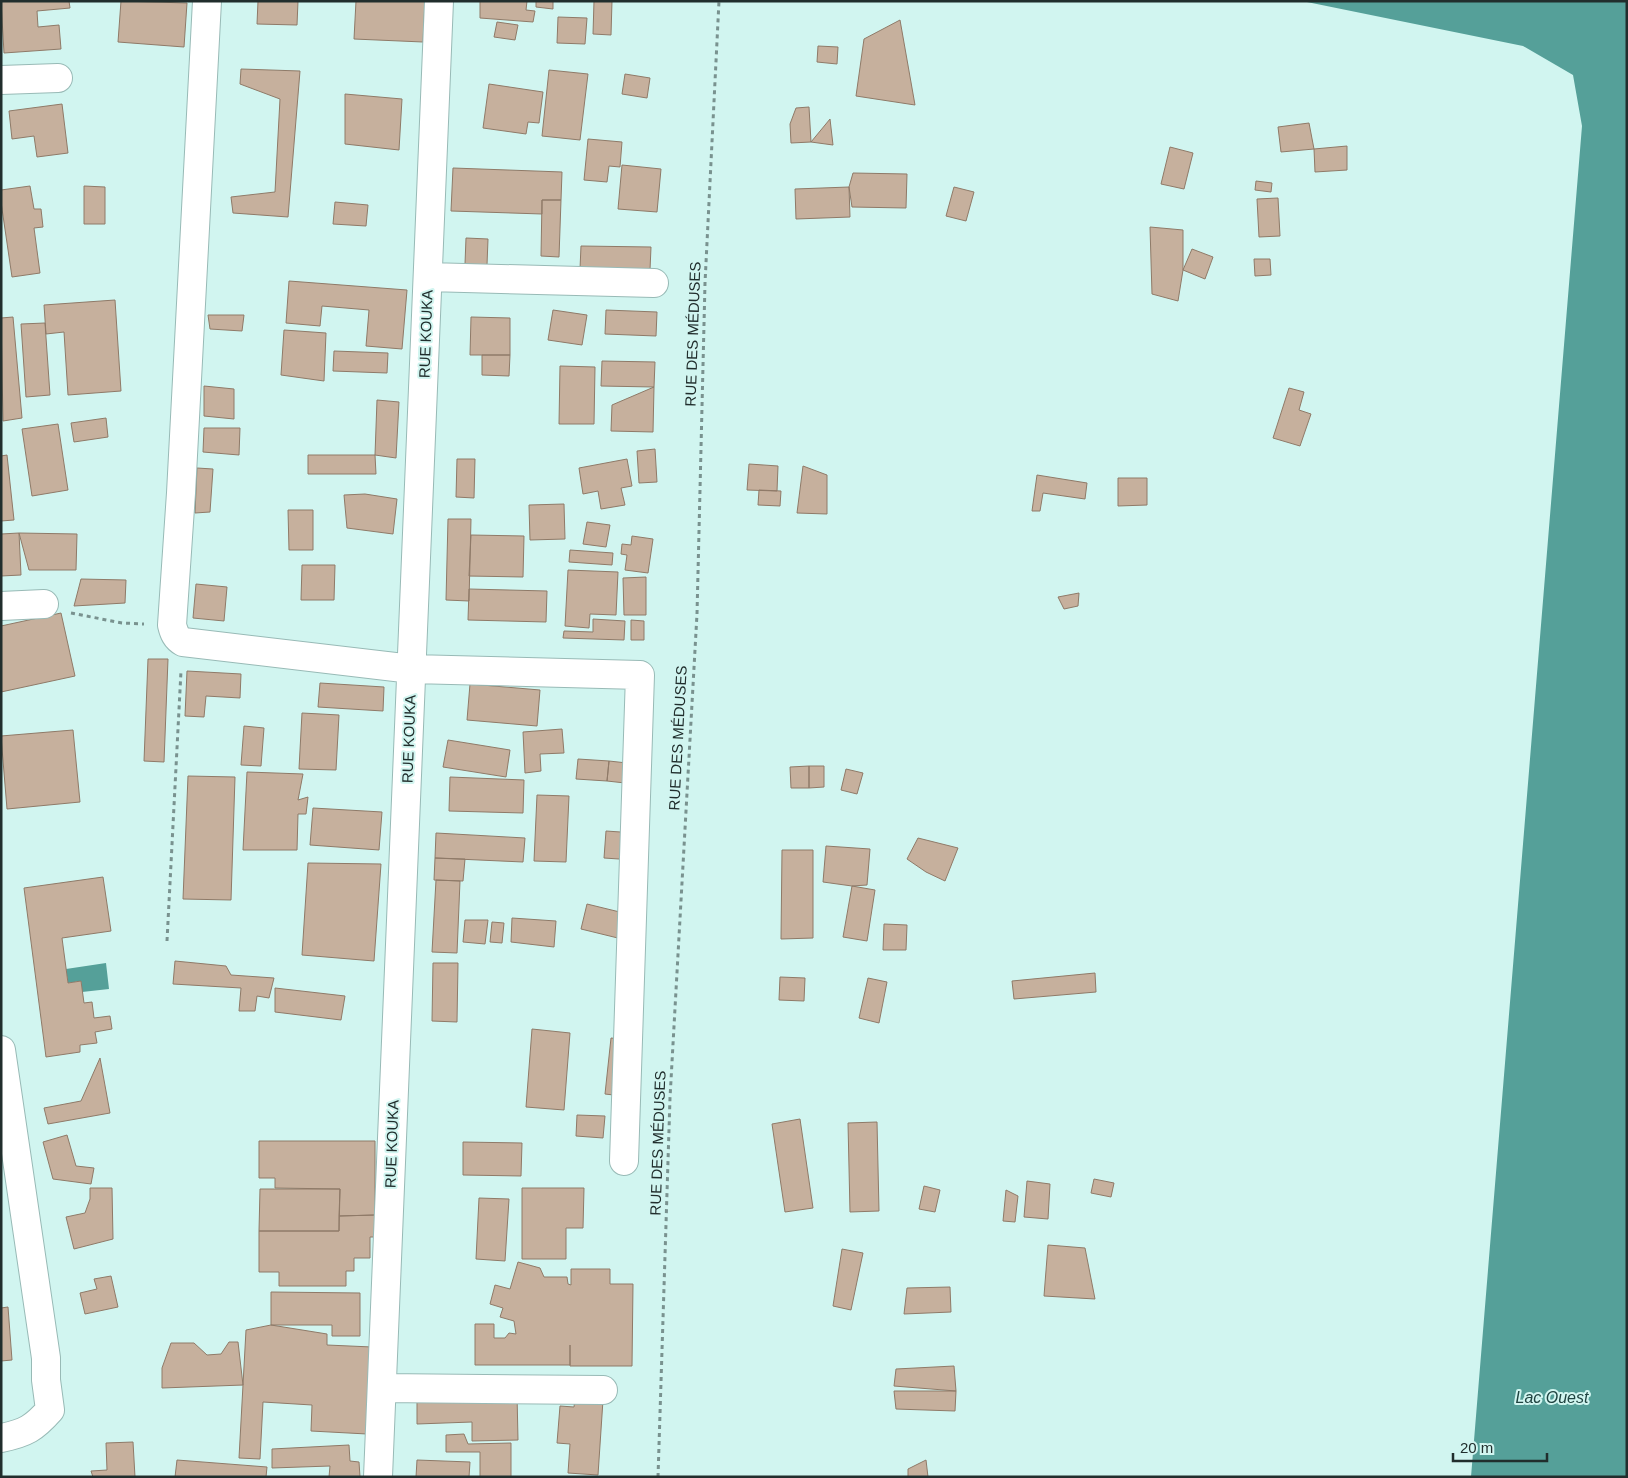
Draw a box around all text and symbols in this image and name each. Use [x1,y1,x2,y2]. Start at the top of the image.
street label: RUE DES MÉDUSES [681,261,704,407]
street label: RUE KOUKA [415,290,436,378]
street label: RUE DES MÉDUSES [665,665,690,811]
street label: RUE KOUKA [398,695,419,783]
street label: RUE DES MÉDUSES [646,1070,669,1216]
street label: RUE KOUKA [381,1100,402,1188]
water label: Lac Ouest [1516,1389,1589,1406]
scale bar [1453,1430,1547,1462]
text: 20 m [1460,1439,1493,1456]

